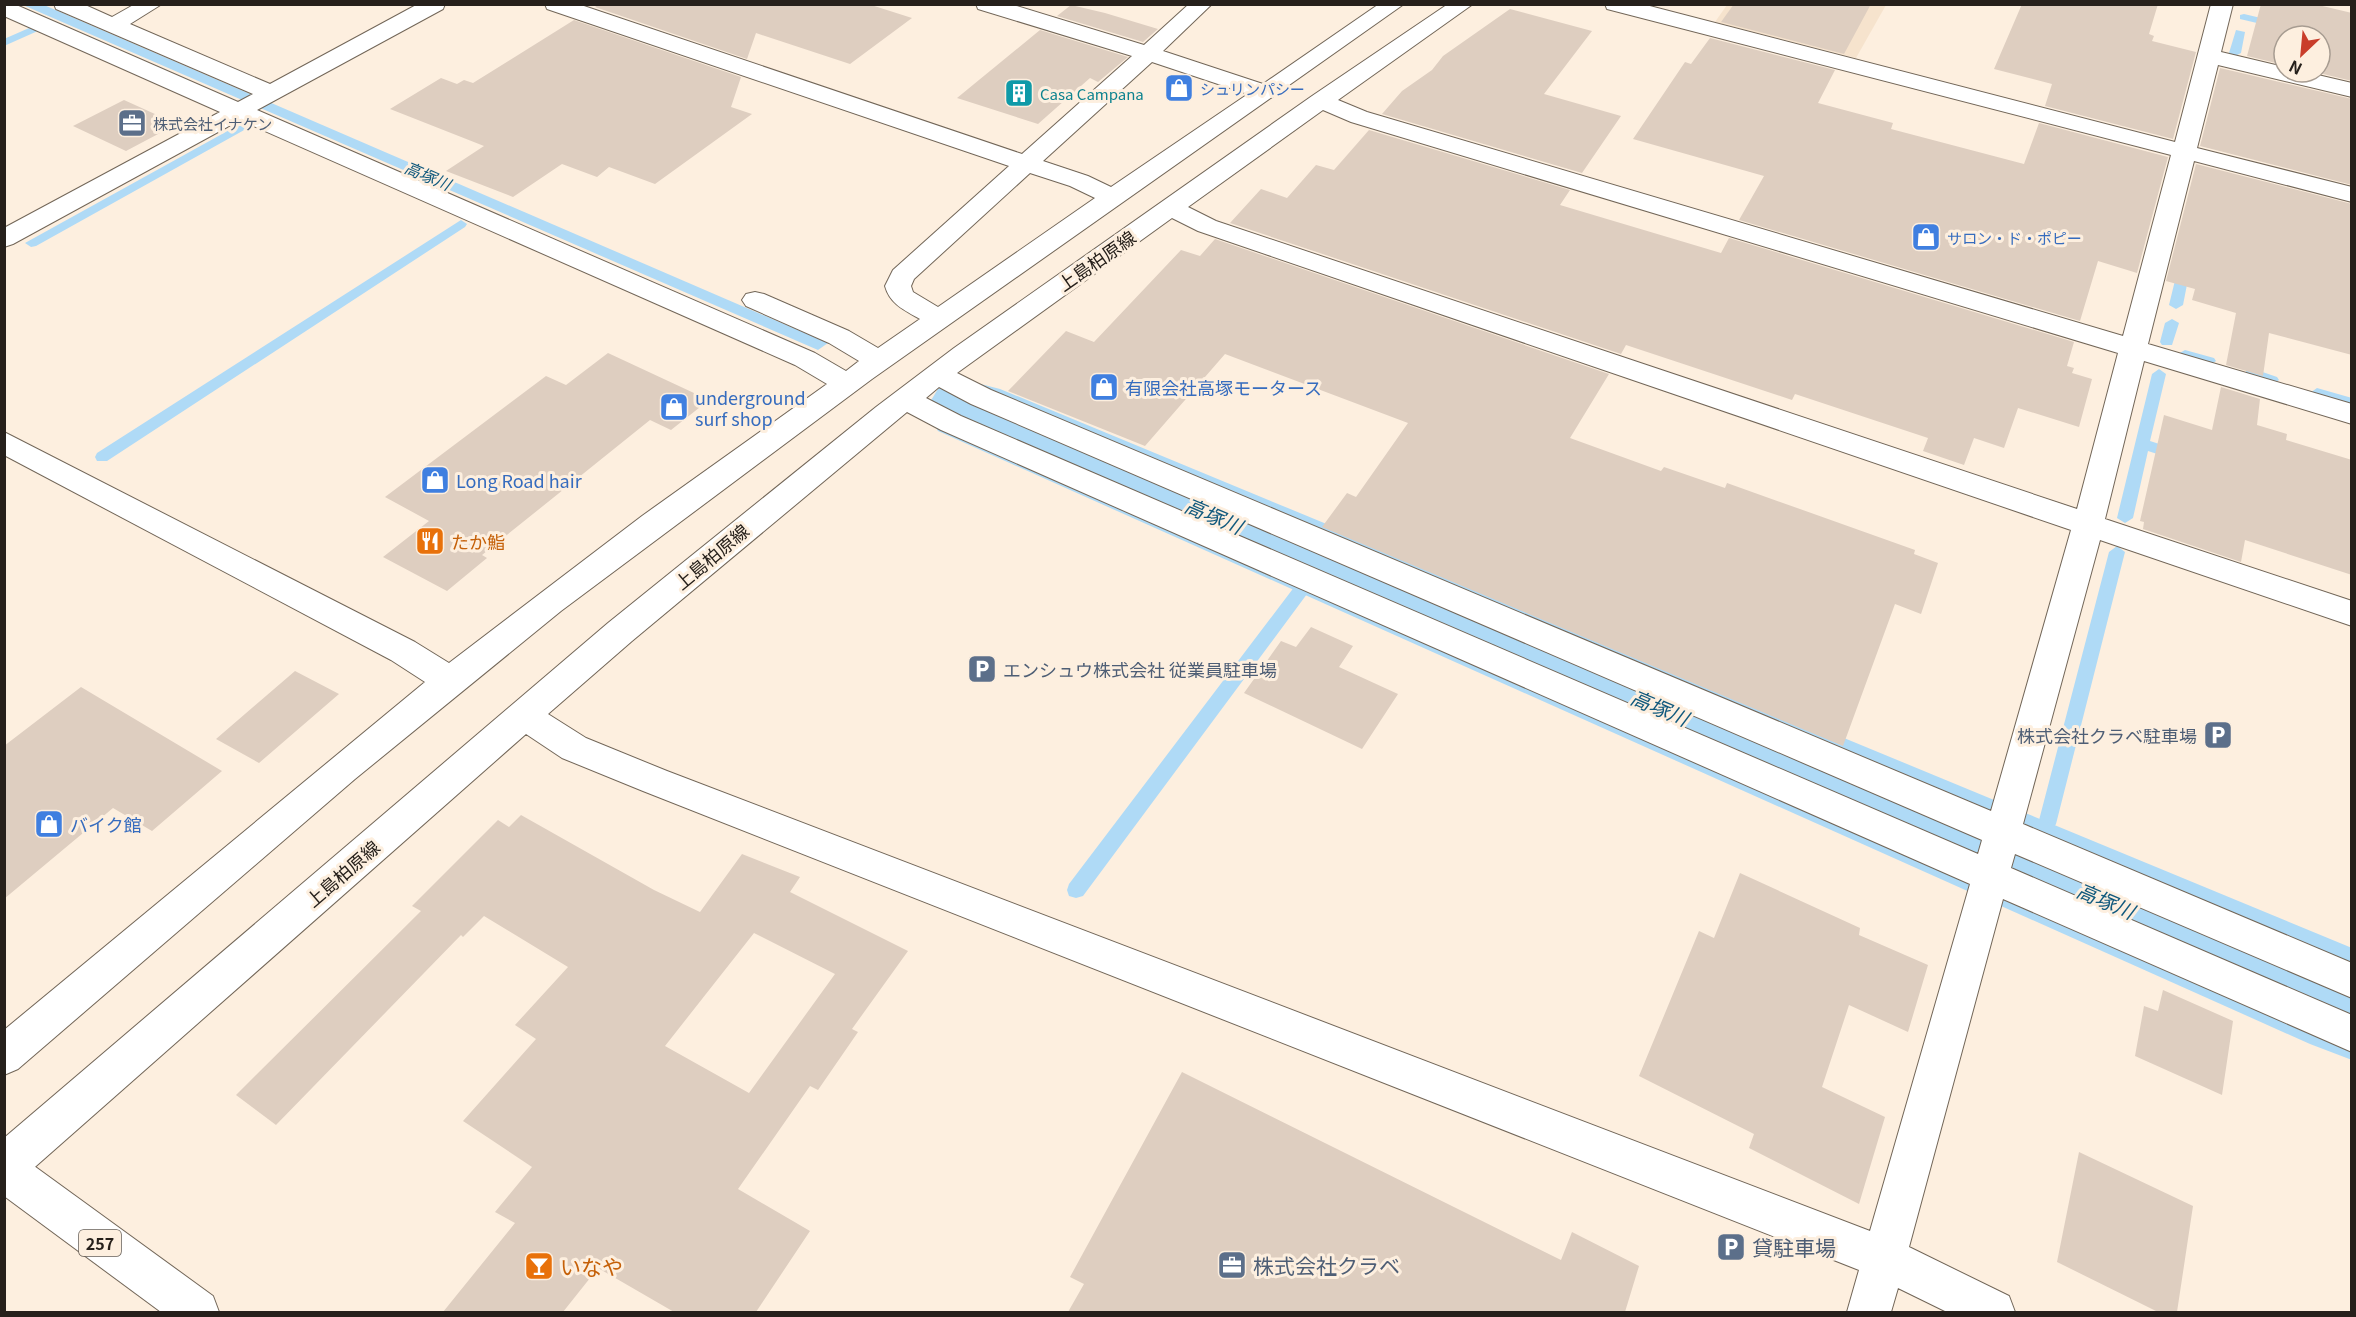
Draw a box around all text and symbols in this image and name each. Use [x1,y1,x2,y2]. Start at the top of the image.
north arrow [2272,24,2332,84]
text: N [2284,55,2306,82]
shop icon: シュリンパシー [1163,72,1195,104]
building icon: Casa Campana [1003,77,1035,109]
place label: シュリンパシー [1200,78,1305,99]
place label: Casa Campana [1040,83,1144,104]
office icon: 株式会社イナケン [116,107,148,139]
place label: 株式会社イナケン [153,113,272,134]
water label: 高塚川 [401,155,457,196]
shop icon: サロン・ド・ポピー [1910,221,1942,253]
street label: 上島柏原線 [1052,224,1140,296]
place label: サロン・ド・ポピー [1947,227,2082,248]
shop icon: 有限会社高塚モータース [1088,371,1120,403]
place label: 有限会社高塚モータース [1125,374,1322,400]
place label: underground surf shop [695,384,806,431]
shop icon: underground surf shop [658,391,690,423]
shop icon: Long Road hair [419,464,451,496]
place label: Long Road hair [456,467,583,493]
water label: 高塚川 [1181,490,1249,541]
street label: 上島柏原線 [668,517,754,595]
restaurant icon: たか鮨 [414,525,446,557]
place label: たか鮨 [451,528,505,554]
parking icon: エンシュウ株式会社 従業員駐車場 [966,653,998,685]
place label: エンシュウ株式会社 従業員駐車場 [1003,656,1277,682]
water label: 高塚川 [1627,682,1695,733]
parking icon: 株式会社クラベ駐車場 [2202,719,2234,751]
place label: 株式会社クラベ駐車場 [2017,722,2197,748]
shop icon: バイク館 [33,808,65,840]
place label: バイク館 [70,811,142,837]
street label: 上島柏原線 [300,834,384,912]
water label: 高塚川 [2073,875,2141,926]
road number: 257 [79,1230,121,1256]
parking icon: 貸駐車場 [1715,1231,1747,1263]
place label: 貸駐車場 [1752,1232,1836,1262]
office icon: 株式会社クラベ [1216,1249,1248,1281]
bar icon: いなや [523,1250,555,1282]
place label: 株式会社クラベ [1253,1250,1400,1280]
place label: いなや [560,1251,623,1281]

